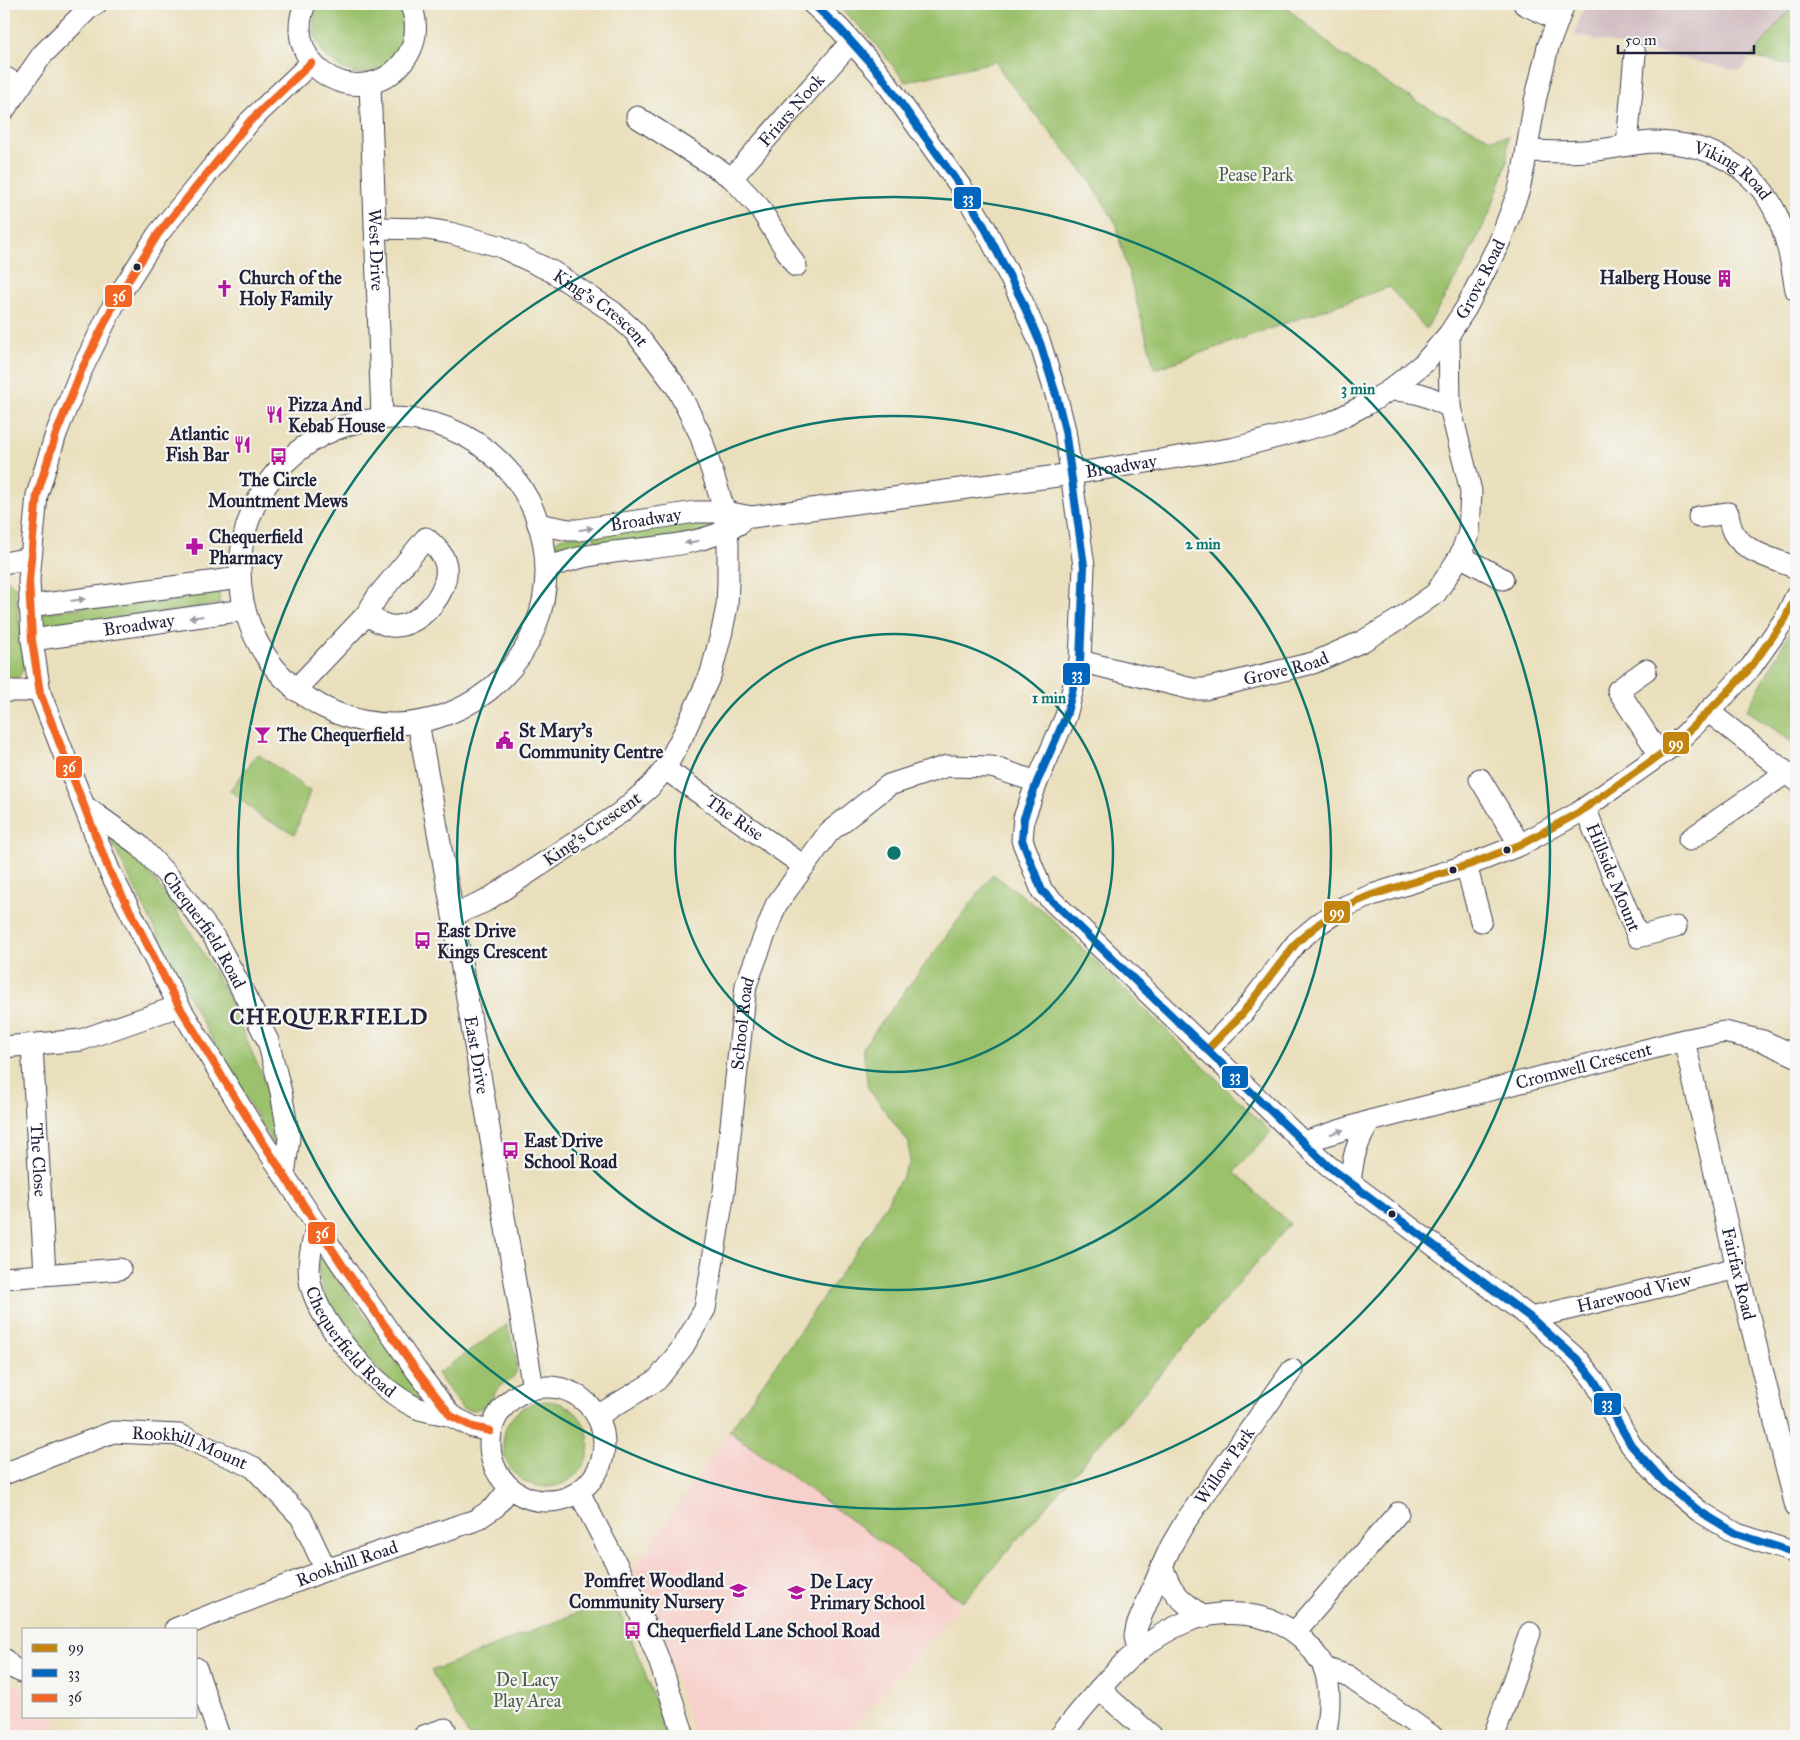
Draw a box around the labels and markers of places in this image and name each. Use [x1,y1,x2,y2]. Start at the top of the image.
unlabelled marker [132,262,142,272]
place label: Church of the Holy Family [239,267,342,311]
place label: Halberg House [1599,267,1711,290]
building icon: Halberg House [1715,268,1735,288]
church icon: Church of the Holy Family [215,278,235,298]
place label: Pizza And Kebab House [288,394,386,437]
restaurant icon: Pizza And Kebab House [264,405,284,425]
place label: Atlantic Fish Bar [166,423,230,466]
restaurant icon: Atlantic Fish Bar [233,434,253,454]
bus stop icon: The Circle Mountment Mews [268,447,288,467]
place label: The Circle Mountment Mews [208,469,348,512]
place label: Chequerfield Pharmacy [209,526,304,570]
pharmacy icon: Chequerfield Pharmacy [185,537,205,557]
place label: St Mary's Community Centre [519,720,664,764]
place label: The Chequerfield [276,724,406,747]
bar icon: The Chequerfield [253,725,273,745]
public building icon: St Mary's Community Centre [495,731,515,751]
centre of rings [885,844,903,862]
unlabelled marker [1502,845,1512,855]
unlabelled marker [1448,865,1458,875]
place label: East Drive Kings Crescent [437,920,548,964]
bus stop icon: East Drive Kings Crescent [413,931,433,951]
place label: East Drive School Road [524,1130,618,1173]
bus stop icon: East Drive School Road [500,1141,520,1161]
unlabelled marker [1387,1209,1397,1219]
place label: Pomfret Woodland Community Nursery [569,1570,726,1614]
place label: De Lacy Primary School [810,1571,926,1615]
school or university icon: Pomfret Woodland Community Nursery [728,1581,748,1601]
school or university icon: De Lacy Primary School [786,1582,806,1602]
place label: Chequerfield Lane School Road [647,1620,881,1643]
bus stop icon: Chequerfield Lane School Road [623,1621,643,1641]

